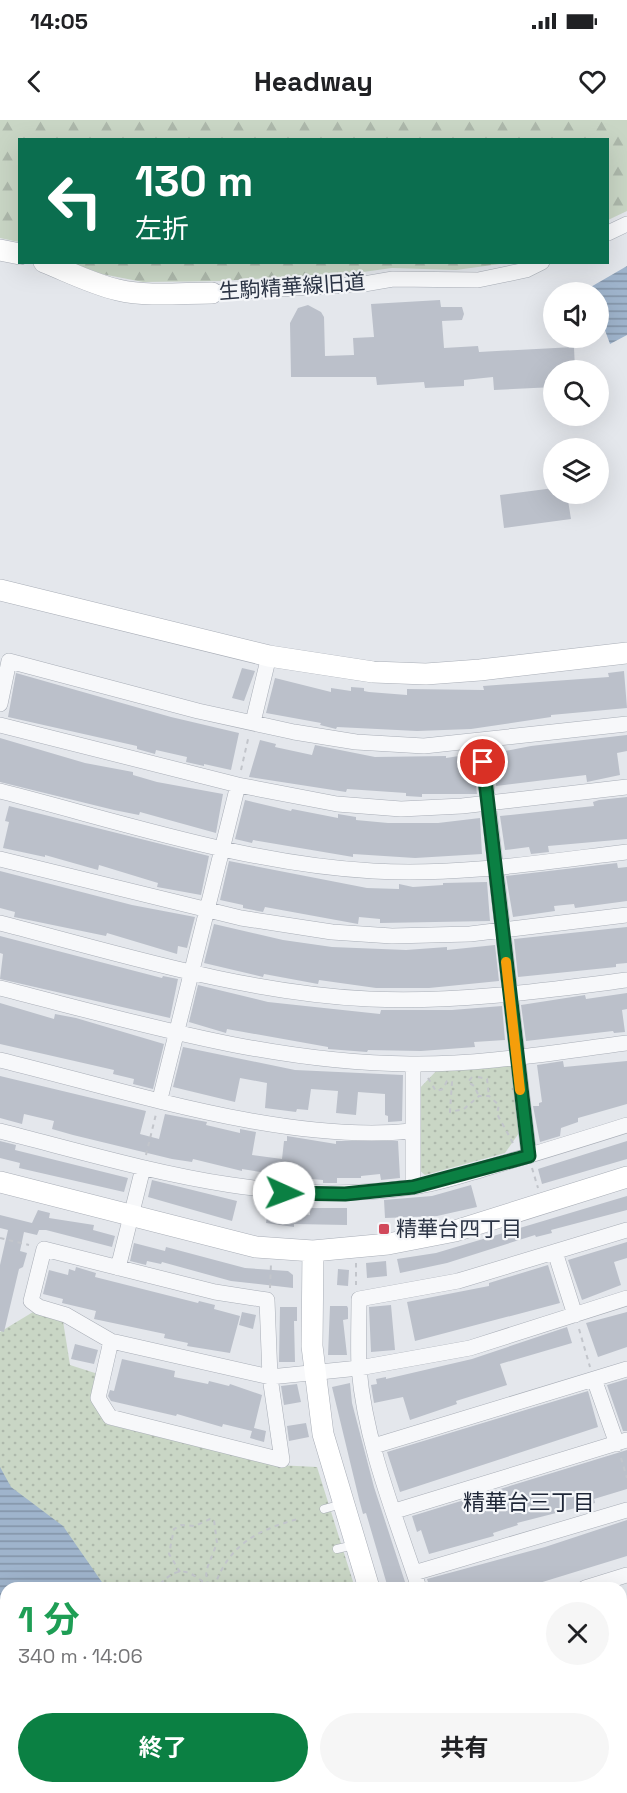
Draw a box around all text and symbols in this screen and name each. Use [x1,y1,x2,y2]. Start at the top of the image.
text: 14:05 [30,7,88,35]
text: Headway [254,64,373,99]
icon: back [18,65,51,98]
icon: heart [576,65,609,98]
text: 130 m [135,155,253,208]
icon: left [36,162,114,240]
text: 左折 [135,211,189,246]
street label: 生駒精華線旧道 [218,268,366,305]
map controls [543,282,609,504]
button: sound [543,282,609,348]
button: search [543,360,609,426]
button: layers [543,438,609,504]
pin [457,736,508,787]
icon: arrive [466,745,499,778]
position arrow [252,1161,316,1225]
place label: 精華台四丁目 [396,1215,522,1242]
marker: 精華台四丁目 [377,1222,391,1236]
district label: 精華台三丁目 [463,1488,595,1516]
text: 1 分 [18,1597,79,1643]
button: close [546,1602,609,1665]
text: 340 m · 14:06 [18,1643,143,1669]
button: 終了 [18,1713,308,1782]
button: 共有 [320,1713,609,1782]

